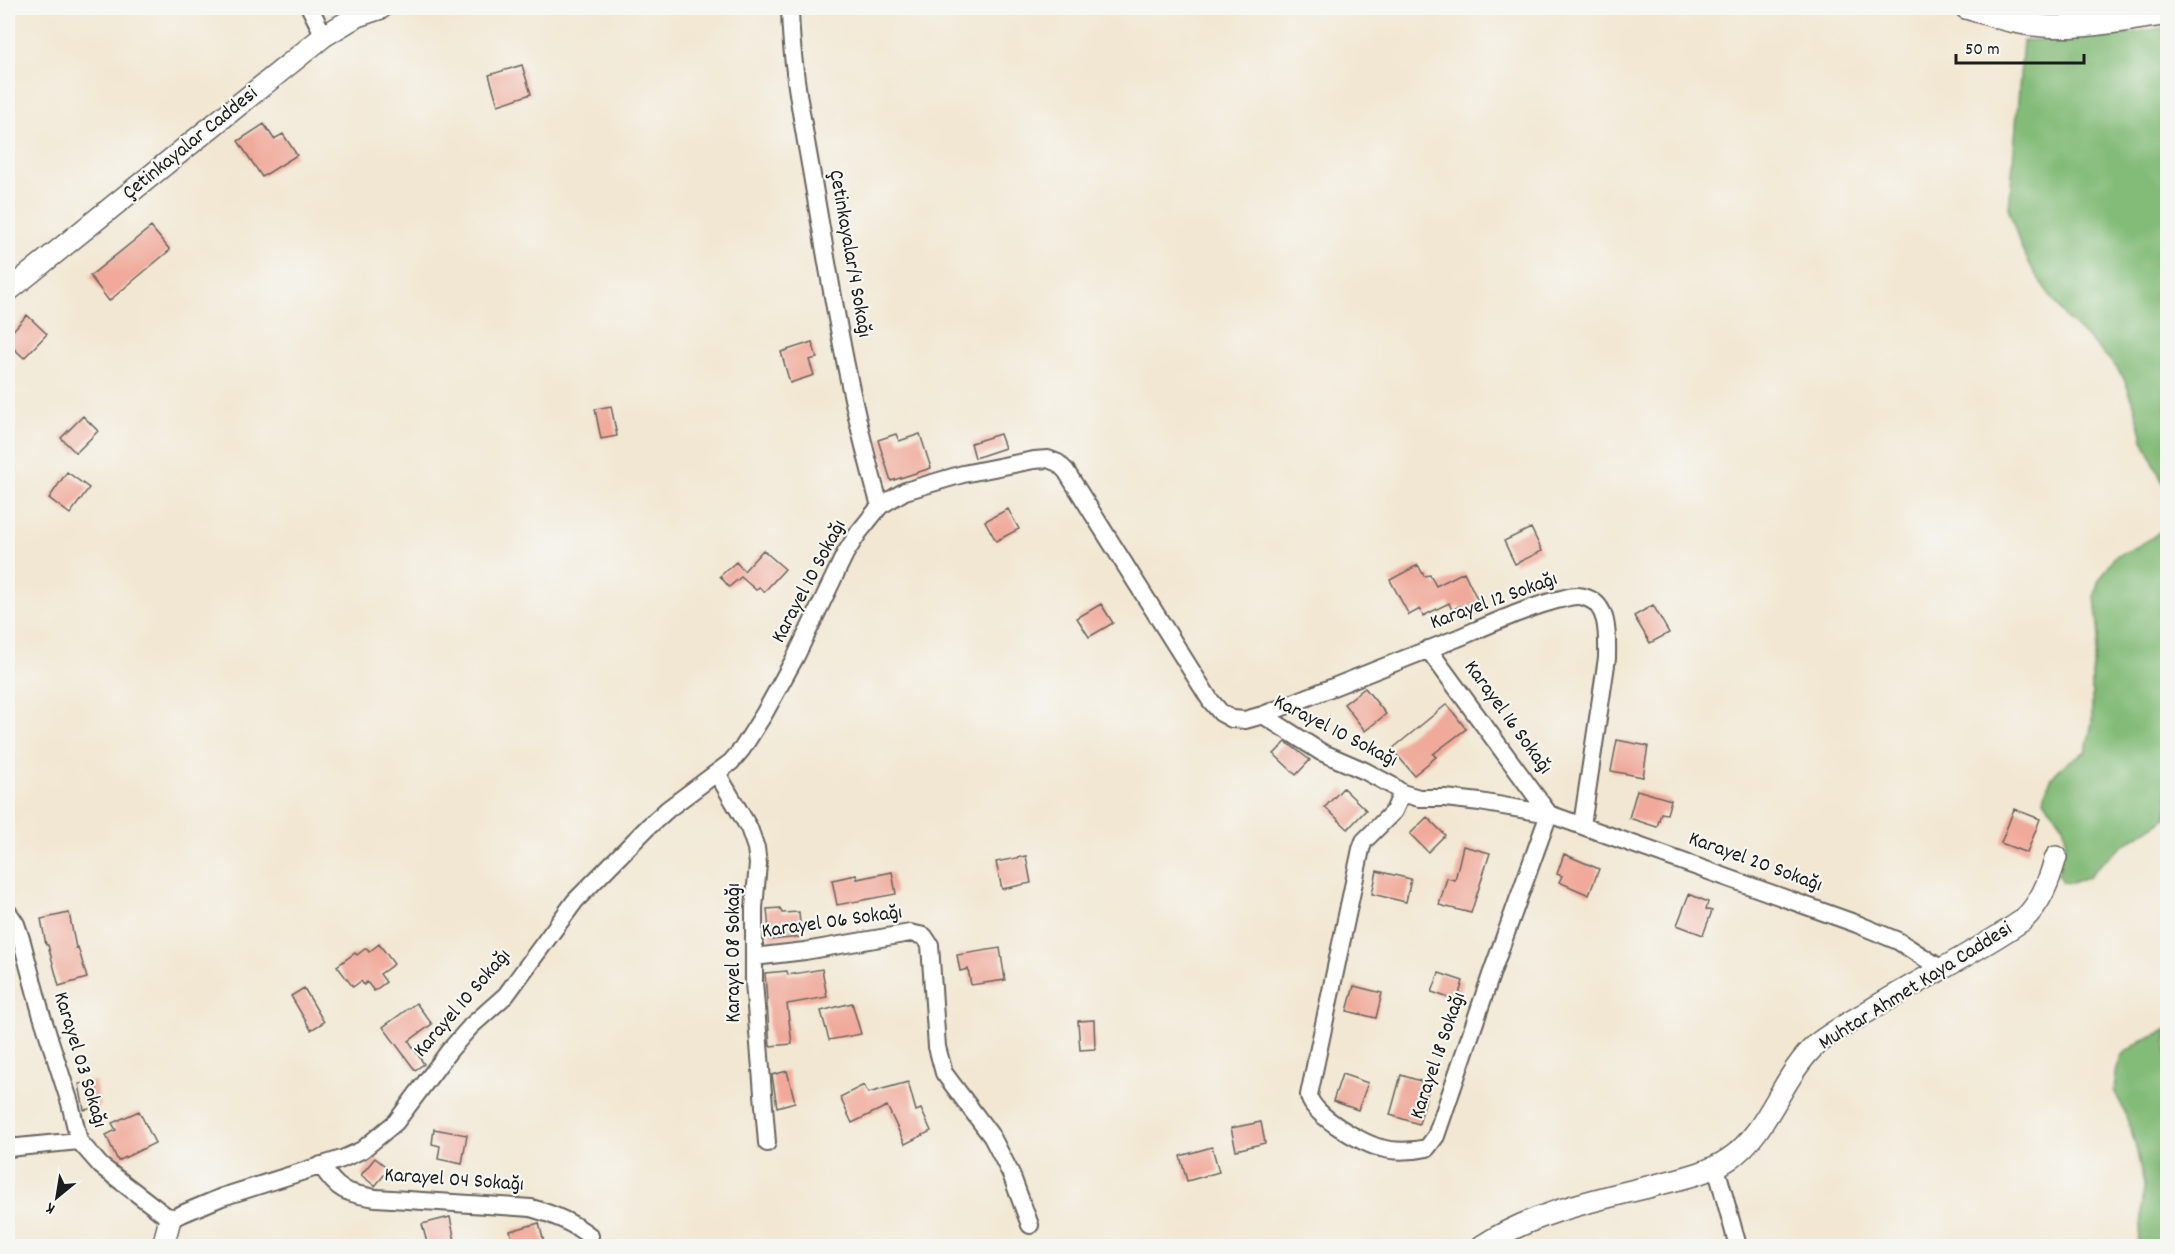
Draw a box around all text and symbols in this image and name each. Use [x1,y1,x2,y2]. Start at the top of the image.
scale bar [1956,27,2084,65]
text: 50 m [1965,38,2000,63]
street label: Çetinkayalar Caddesi [117,80,265,208]
street label: Çetinkayalar/4 Sokağı [820,168,878,340]
street label: Karayel 10 Sokağı [765,515,855,649]
street label: Karayel 12 Sokağı [1426,565,1562,639]
street label: Karayel 16 Sokağı [1455,655,1559,781]
street label: Karayel 10 Sokağı [1268,688,1402,776]
street label: Karayel 20 Sokağı [1684,825,1826,901]
street label: Karayel 08 Sokağı [720,883,750,1023]
street label: Karayel 06 Sokağı [760,898,904,948]
street label: Muhtar Ahmet Kaya Caddesi [1813,915,2019,1059]
street label: Karayel 10 Sokağı [407,943,519,1065]
street label: Karayel 03 Sokağı [44,988,114,1132]
street label: Karayel 18 Sokağı [1403,988,1475,1124]
street label: Karayel 04 Sokağı [383,1161,525,1201]
north arrow [27,1167,87,1227]
text: K [41,1196,60,1220]

